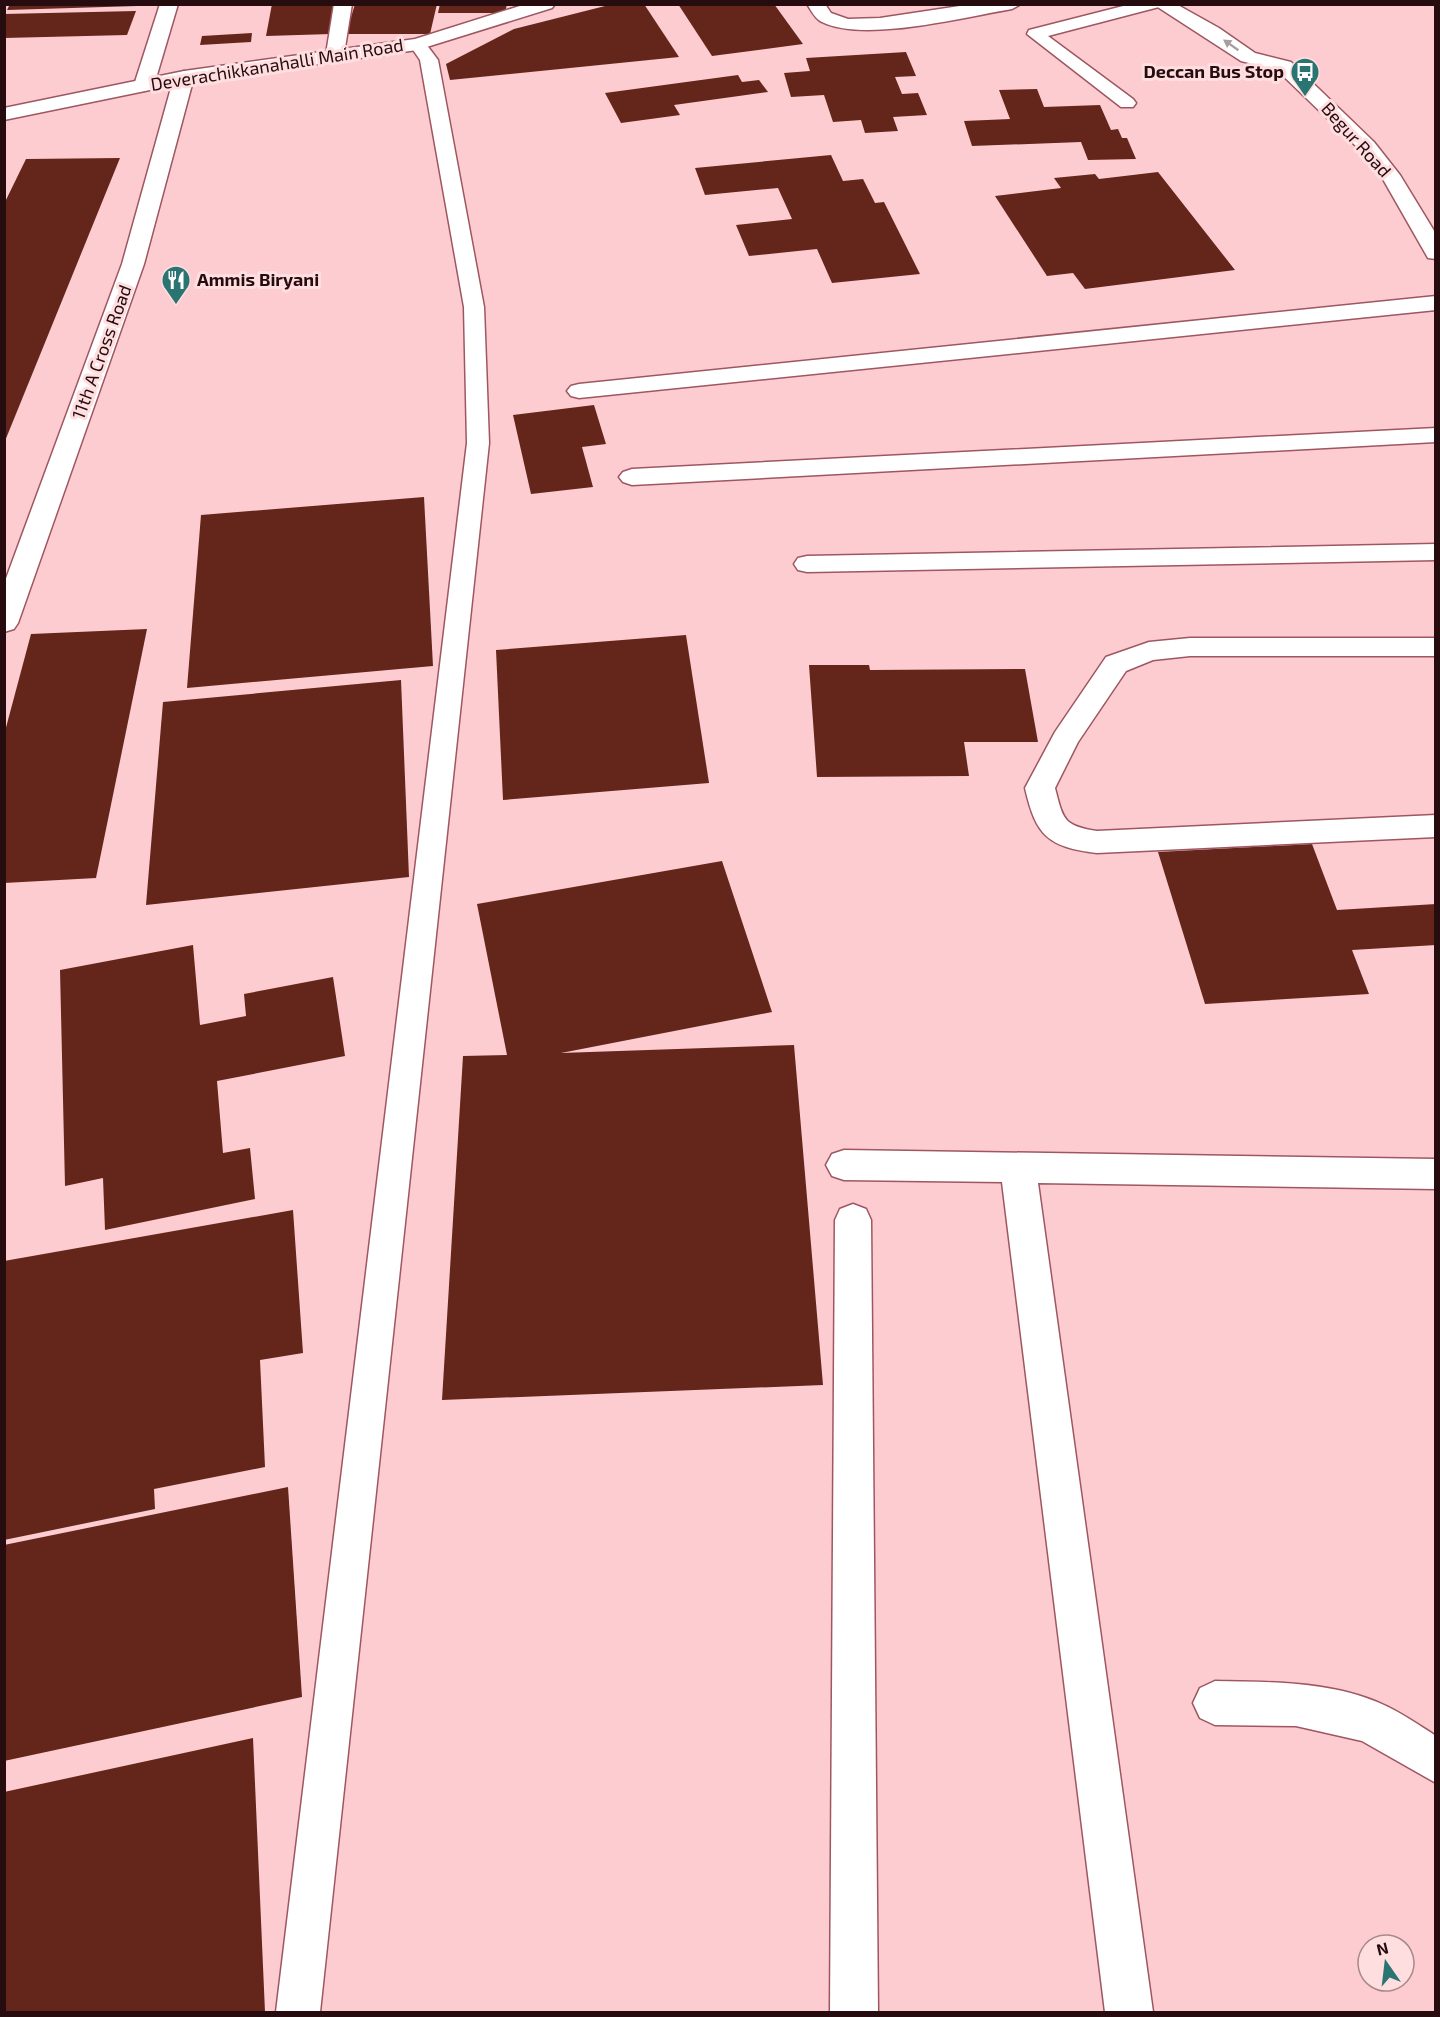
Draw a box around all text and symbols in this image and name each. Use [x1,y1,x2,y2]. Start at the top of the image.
street label: Deverachikkanahalli Main Road [149,33,405,95]
one-way arrow [1223,39,1239,51]
bus stop icon: Deccan Bus Stop [1289,56,1321,98]
place label: Deccan Bus Stop [1143,60,1284,82]
street label: Begur Road [1317,97,1396,181]
restaurant icon: Ammis Biryani [160,264,192,306]
place label: Ammis Biryani [197,268,319,290]
street label: 11th A Cross Road [67,282,136,422]
north arrow [1356,1933,1416,1993]
text: N [1374,1937,1390,1959]

